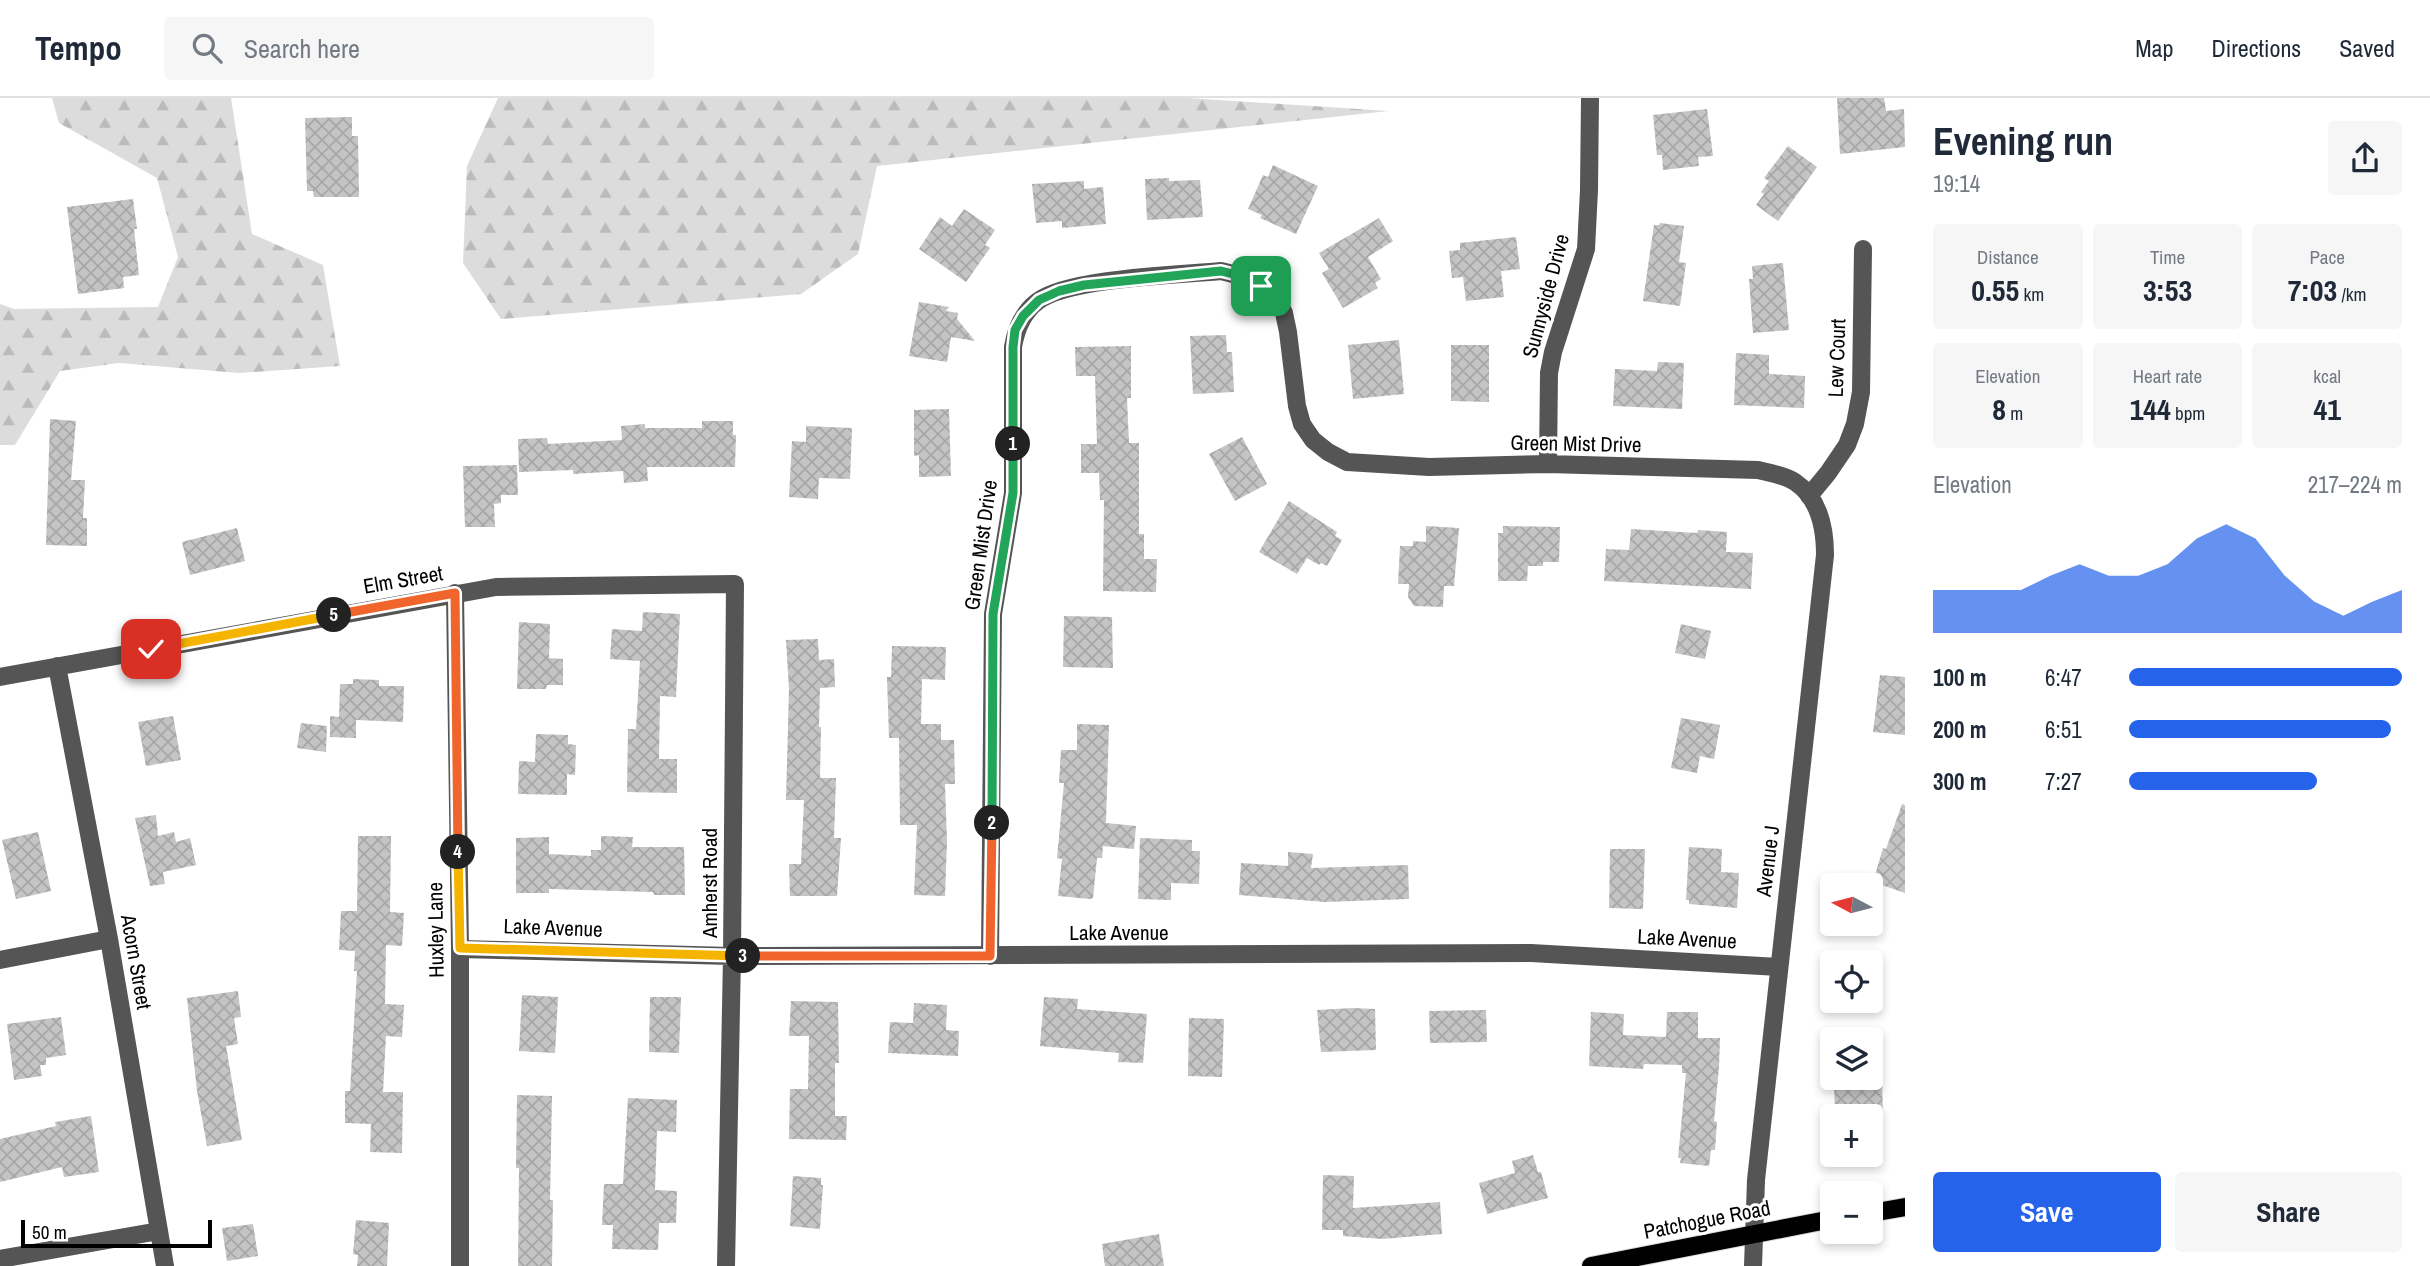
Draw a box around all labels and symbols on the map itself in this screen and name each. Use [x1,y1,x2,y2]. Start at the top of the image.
street label: Sunnyside Drive [1515,231,1576,361]
pin [1231,256,1291,316]
street label: Lew Court [1821,318,1852,398]
pin: 1 [996,426,1030,462]
street label: Green Mist Drive [1510,428,1642,459]
street label: Green Mist Drive [957,478,1004,612]
street label: Elm Street [361,558,445,601]
pin: 5 [316,598,352,632]
pin [121,619,181,679]
pin: 2 [974,806,1010,840]
street label: Avenue J [1749,824,1786,899]
street label: Amherst Road [695,828,724,939]
pin: 4 [440,834,476,870]
north arrow [1820,873,1883,936]
street label: Huxley Lane [420,882,451,978]
street label: Acorn Street [114,911,159,1012]
street label: Lake Avenue [503,911,603,944]
street label: Lake Avenue [1069,918,1169,947]
street label: Lake Avenue [1637,921,1737,956]
pin: 3 [726,938,760,974]
street label: Patchogue Road [1641,1193,1773,1246]
scale bar [21,1217,212,1249]

